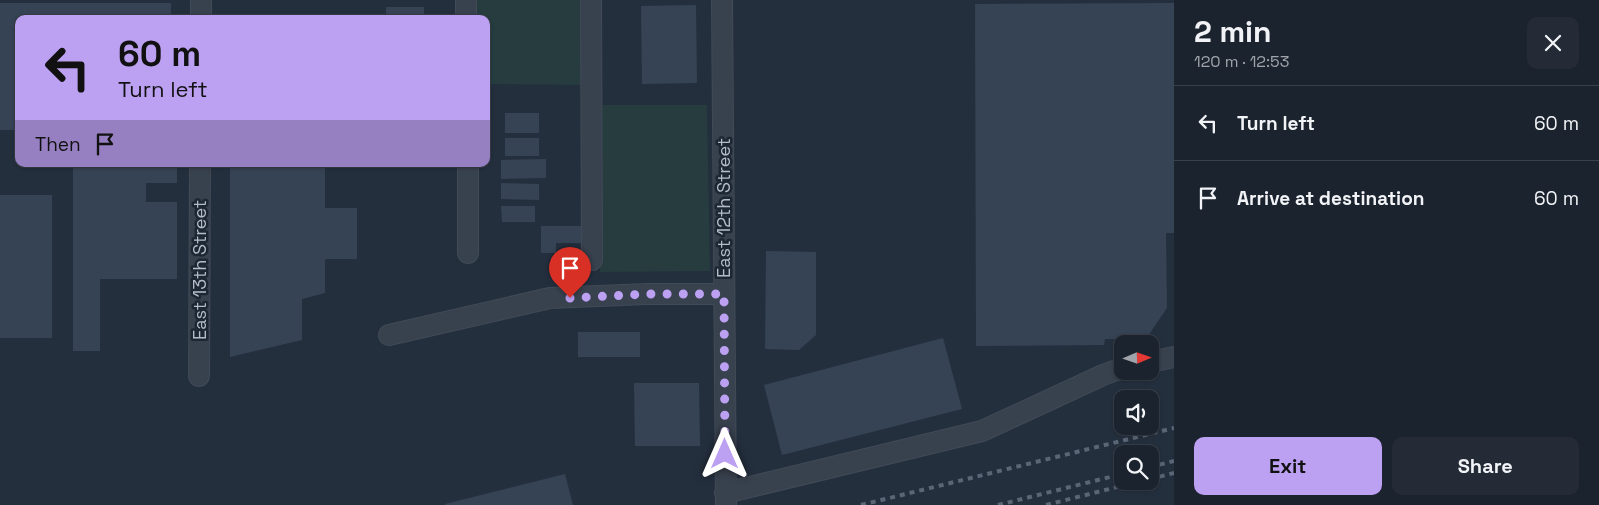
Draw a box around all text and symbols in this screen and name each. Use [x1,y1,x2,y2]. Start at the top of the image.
text: 2 min [1194,12,1272,51]
button: close [1527,17,1579,69]
text: 60 m [118,32,201,76]
icon: left [35,35,100,100]
text: 120 m · 12:53 [1194,51,1289,72]
text: Turn left [118,75,208,103]
icon: left [1194,109,1222,137]
text: Turn left [1237,111,1315,136]
text: 60 m [1534,111,1579,136]
icon: arrive [91,130,119,158]
text: Then [35,132,81,157]
street label: East 12th Street [712,138,735,278]
icon: arrive [1194,184,1222,212]
text: Arrive at destination [1237,186,1425,211]
text: 60 m [1534,186,1579,211]
street label: East 13th Street [188,200,211,340]
pin [549,247,591,298]
icon: arrive [556,254,584,282]
north arrow [1114,335,1159,380]
map controls [1114,335,1159,490]
button: sound [1114,390,1159,435]
position arrow [698,427,750,479]
button: Exit [1194,437,1382,495]
button: Share [1392,437,1579,495]
button: search [1114,445,1159,490]

